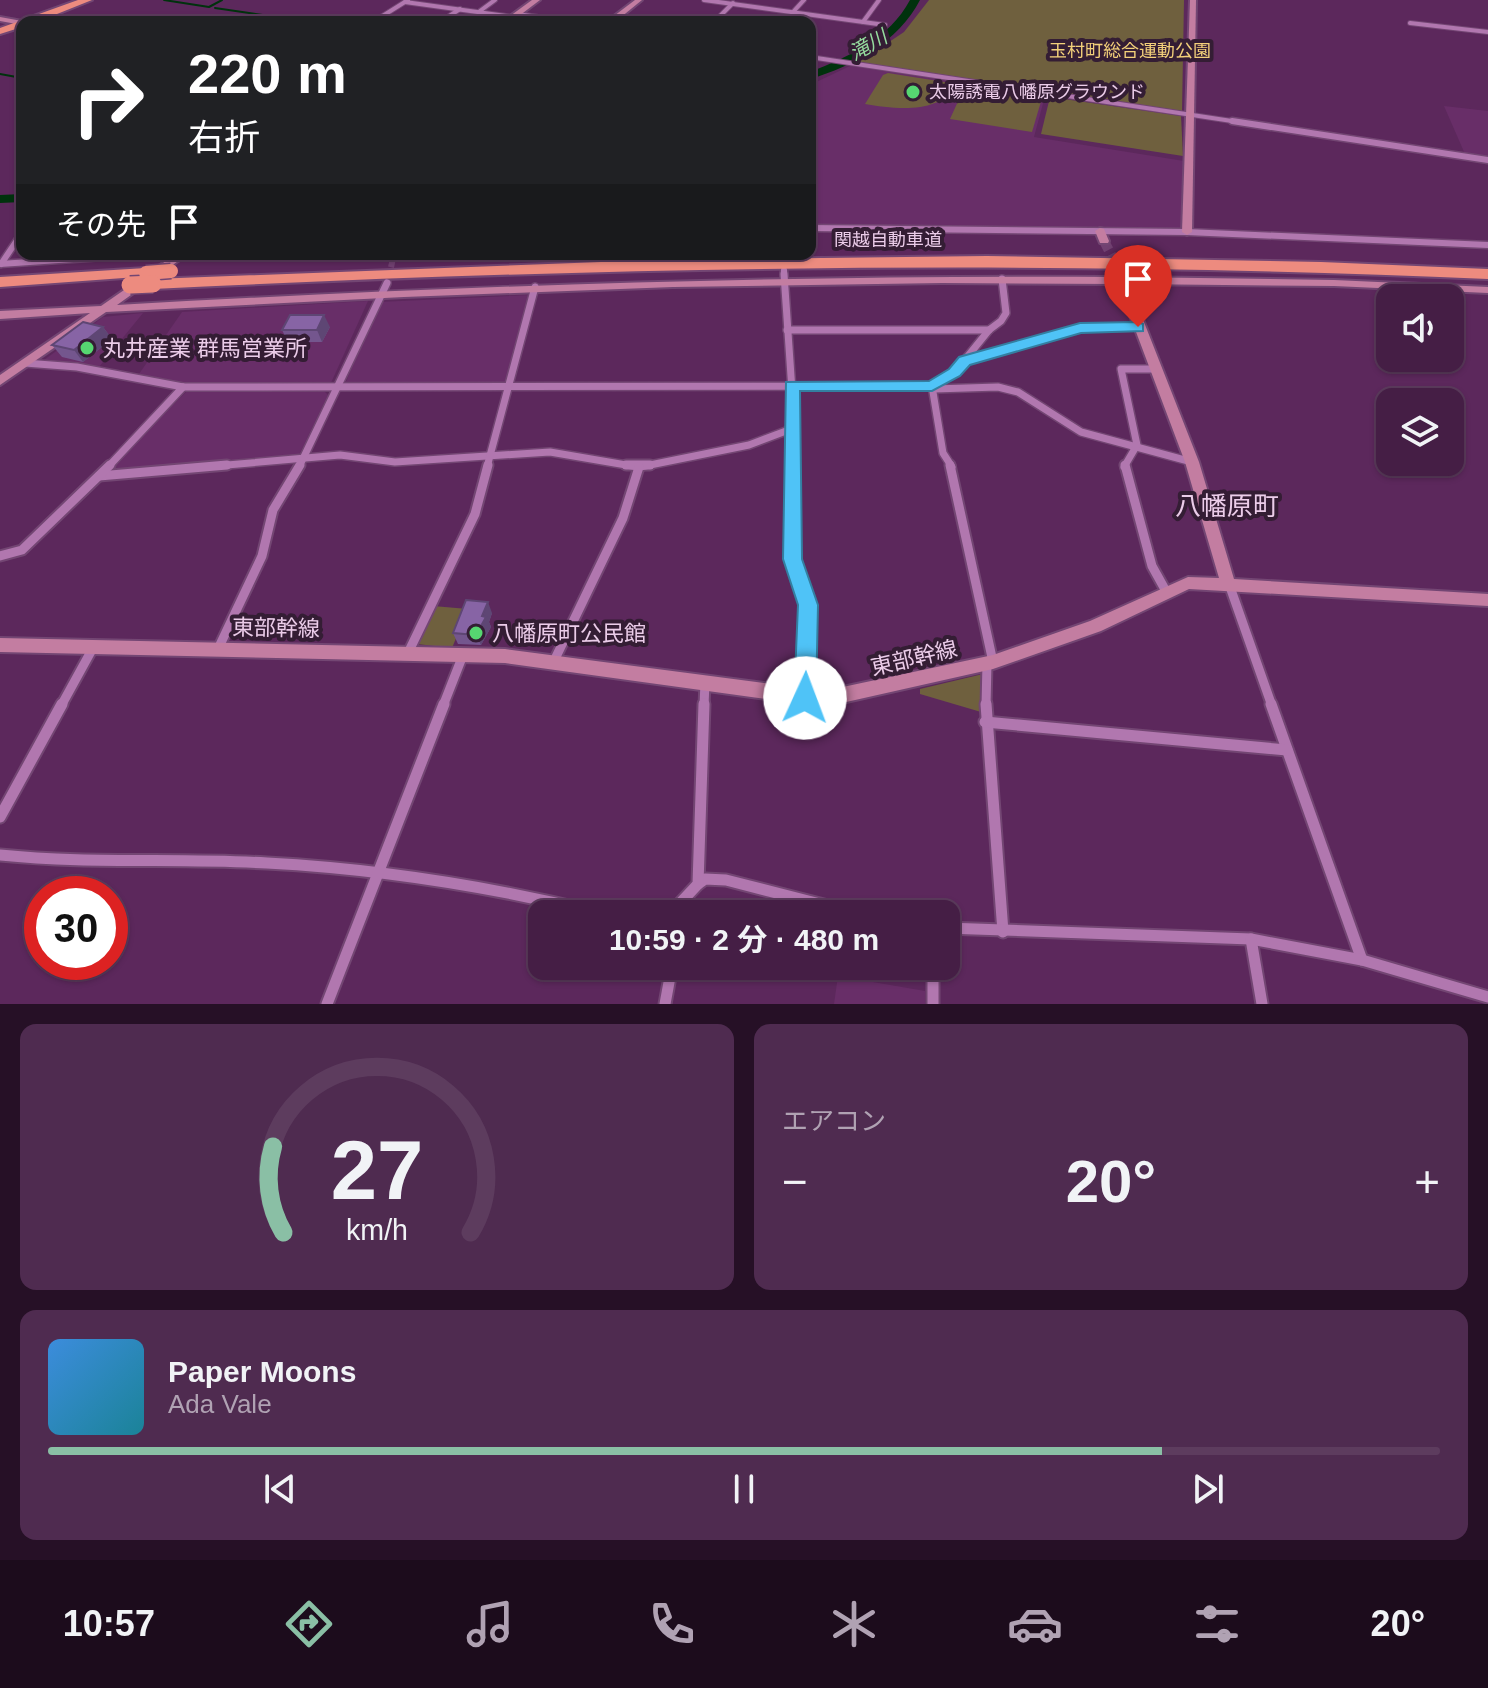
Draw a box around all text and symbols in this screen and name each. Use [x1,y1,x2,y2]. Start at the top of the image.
water label: 滝川 [845,24,893,65]
park label: 玉村町総合運動公園 [1049,41,1211,61]
text: 220 m [188,42,347,105]
icon: right [56,48,160,152]
place label: 太陽誘電八幡原グラウンド [929,82,1145,102]
marker: 太陽誘電八幡原グラウンド [904,83,922,101]
text: 右折 [188,117,260,158]
icon: arrive [162,200,206,244]
text: その先 [56,208,146,241]
street label: 関越自動車道 [834,230,942,250]
pin [1104,245,1172,327]
icon: arrive [1116,257,1160,301]
map controls [1376,284,1464,476]
button: sound [1376,284,1464,372]
place label: 丸井産業 群馬営業所 [103,336,307,361]
marker: 丸井産業 群馬営業所 [78,339,96,357]
button: layers [1376,388,1464,476]
district label: 八幡原町 [1175,491,1279,521]
street label: 東部幹線 [232,615,320,641]
place label: 八幡原町公民館 [492,621,646,646]
marker: 八幡原町公民館 [467,624,485,642]
street label: 東部幹線 [868,636,960,680]
position arrow [763,656,847,740]
speed limit sign: 30 [24,876,128,980]
text: 10:59 · 2 分 · 480 m [609,923,879,956]
text: エアコン [782,1106,886,1136]
text: 27 [331,1124,423,1217]
text: 20° [1066,1148,1156,1215]
text: − [782,1157,808,1206]
text: + [1414,1157,1440,1206]
text: km/h [346,1214,408,1246]
text: Paper Moons [168,1355,356,1388]
text: Ada Vale [168,1389,272,1419]
icon: previous [258,1467,302,1511]
icon: pause [722,1467,766,1511]
icon: next [1186,1467,1230,1511]
icon: directions [281,1596,337,1652]
icon: music [462,1596,518,1652]
icon: phone [644,1596,700,1652]
icon: climate [826,1596,882,1652]
icon: car [1007,1596,1063,1652]
icon: filters [1189,1596,1245,1652]
text: 10:57 [63,1603,155,1644]
text: 20° [1371,1603,1425,1644]

